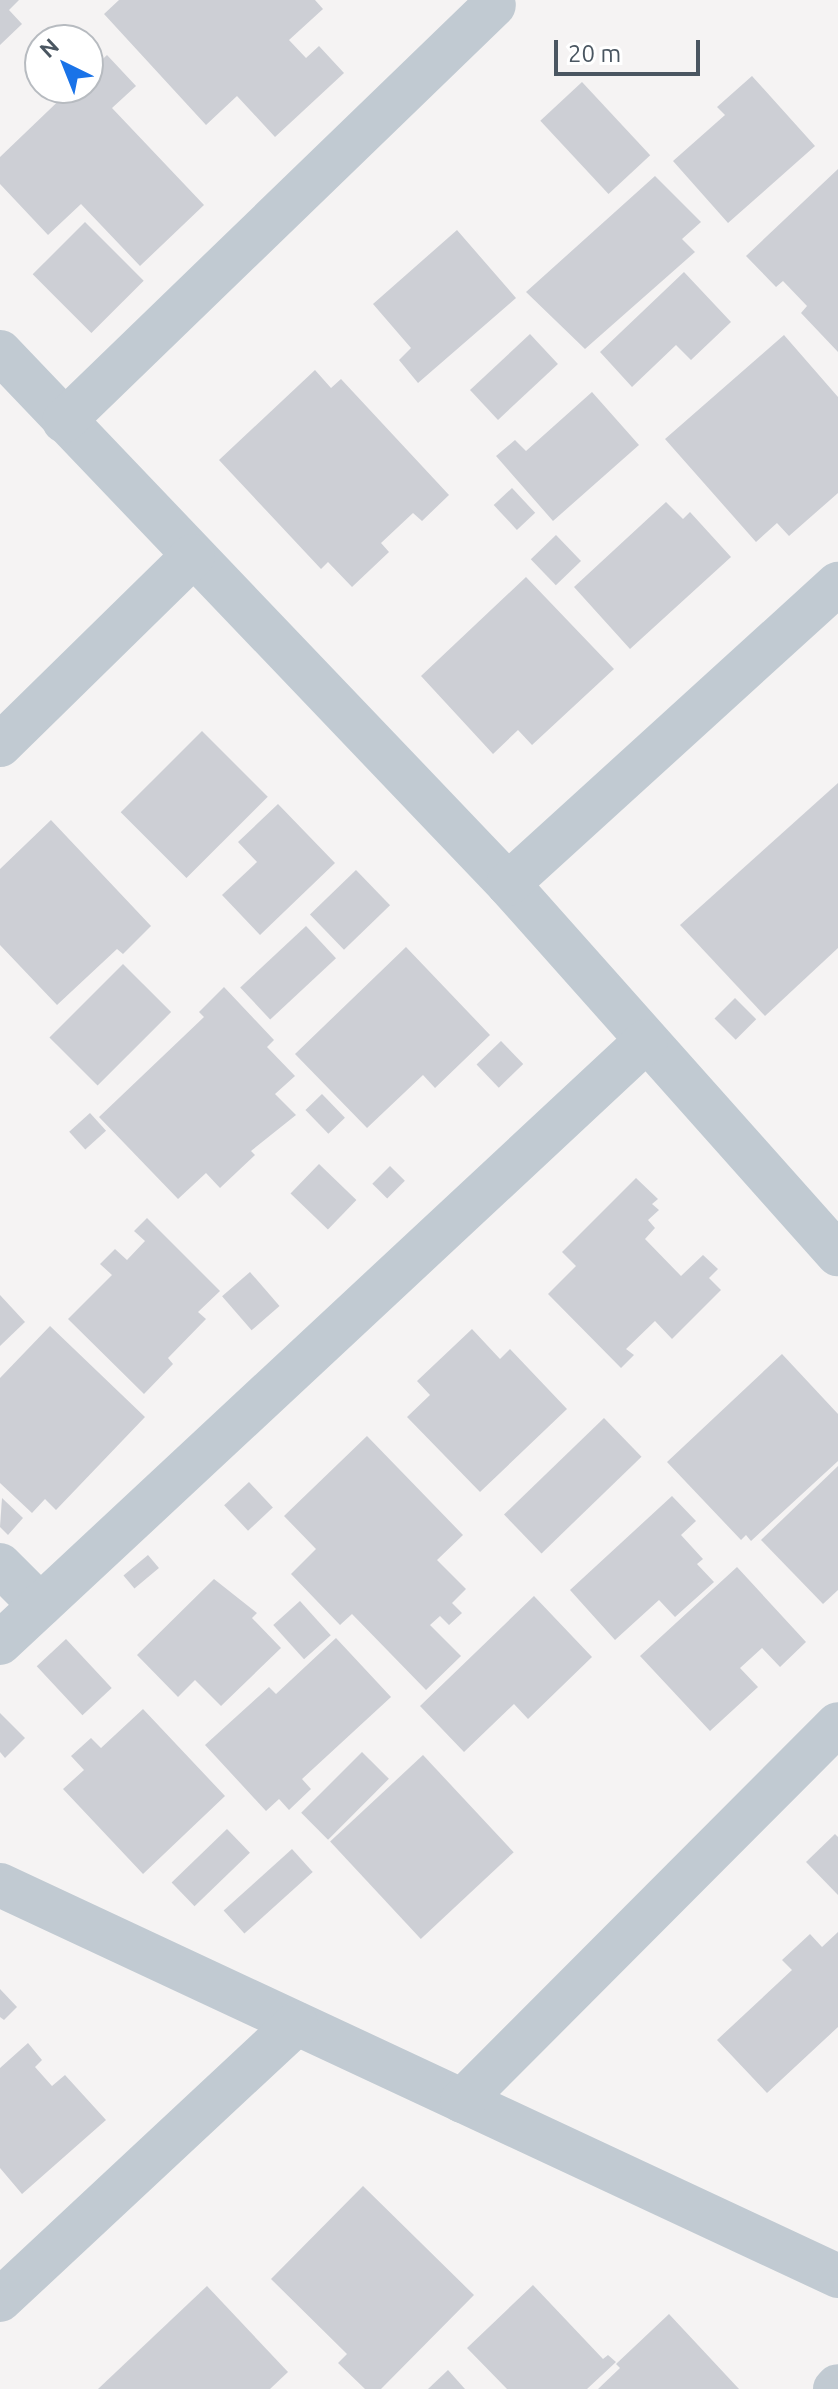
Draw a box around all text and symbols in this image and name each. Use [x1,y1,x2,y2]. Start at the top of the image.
north arrow [24,24,104,104]
scale bar [558,24,704,74]
text: N [34,33,63,62]
text: 20 m [568,40,621,67]

